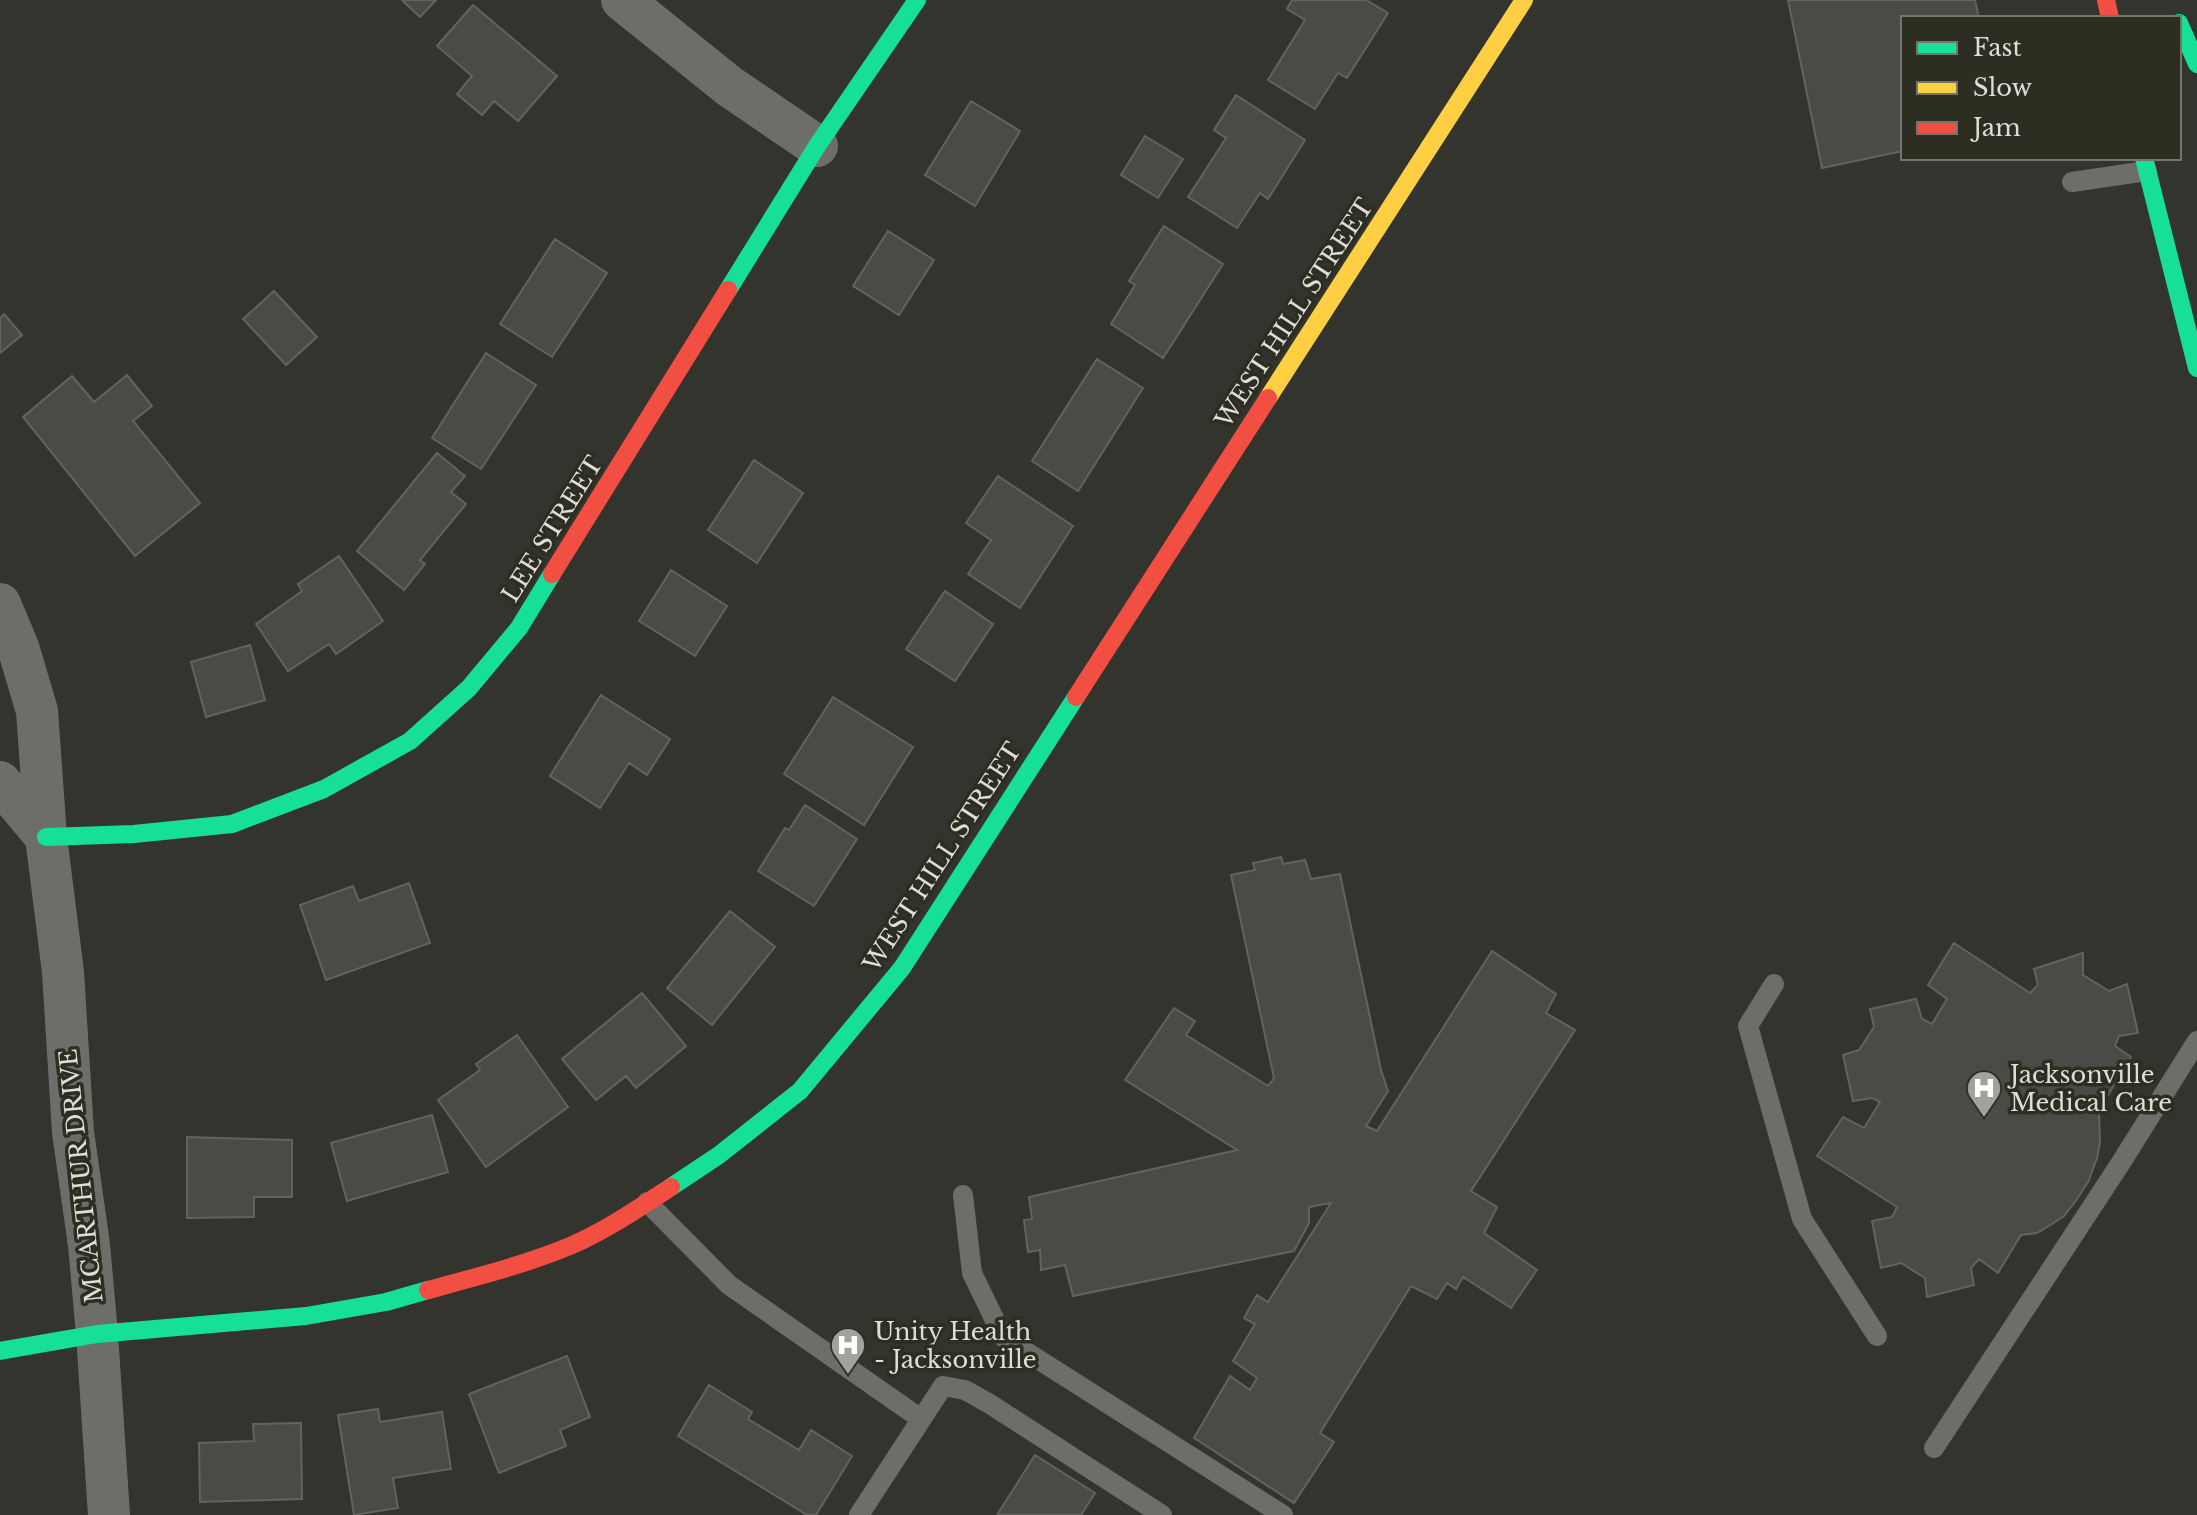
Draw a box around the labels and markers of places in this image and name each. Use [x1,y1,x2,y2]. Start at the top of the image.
place label: Jacksonville Medical Care [2007,1060,2172,1117]
hospital icon: Jacksonville Medical Care [1965,1069,2003,1119]
place label: Unity Health - Jacksonville [874,1317,1036,1374]
hospital icon: Unity Health - Jacksonville [829,1326,867,1376]

